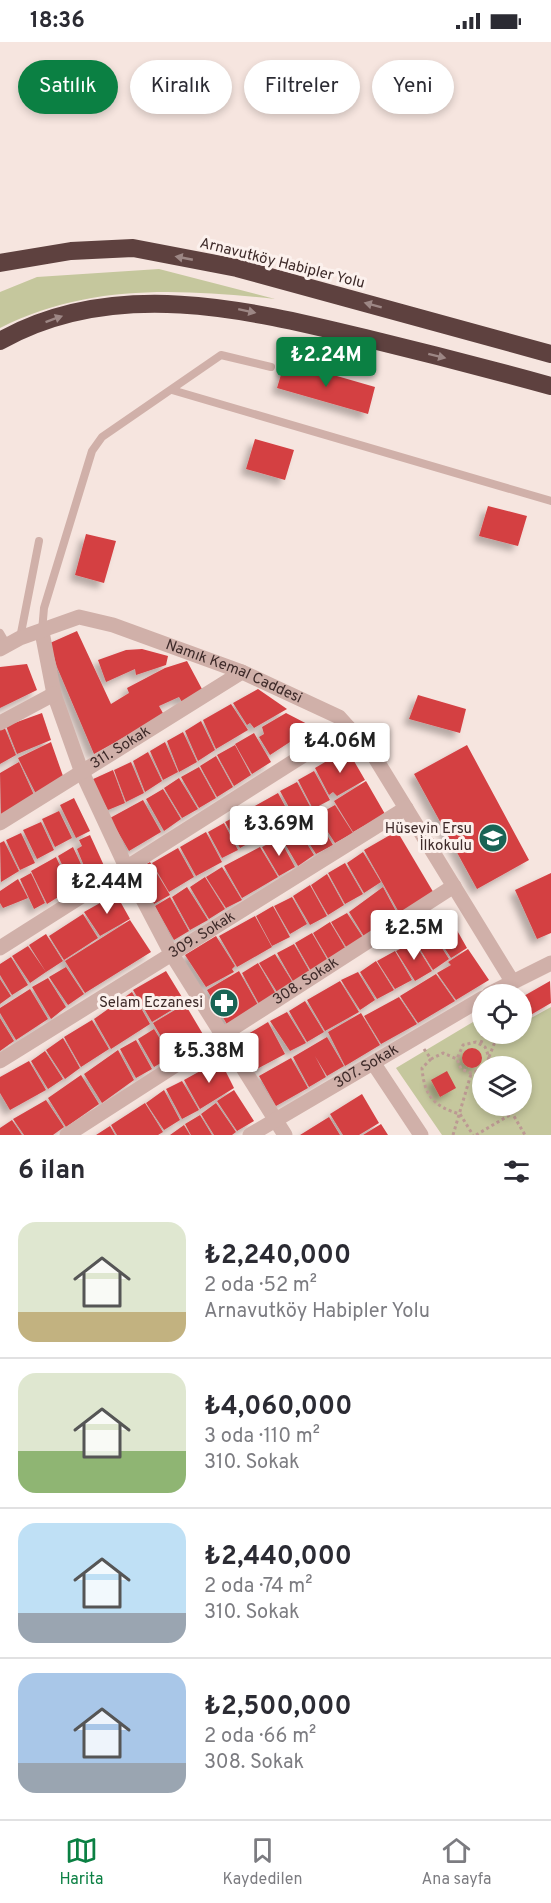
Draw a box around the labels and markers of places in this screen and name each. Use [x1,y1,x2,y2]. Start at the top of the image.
pin: ₺2.24M [277,337,375,388]
pin: ₺4.06M [291,723,389,774]
pin: ₺3.69M [230,806,328,857]
place label: Hüseyin Ersu İlkokulu [385,820,472,856]
school or university icon: Hüseyin Ersu İlkokulu [477,822,509,854]
pin: ₺2.44M [58,864,156,915]
pin: ₺2.5M [372,910,456,961]
pharmacy icon: Selam Eczanesi [208,987,240,1019]
place label: Selam Eczanesi [99,994,203,1013]
pin: ₺5.38M [160,1033,258,1084]

